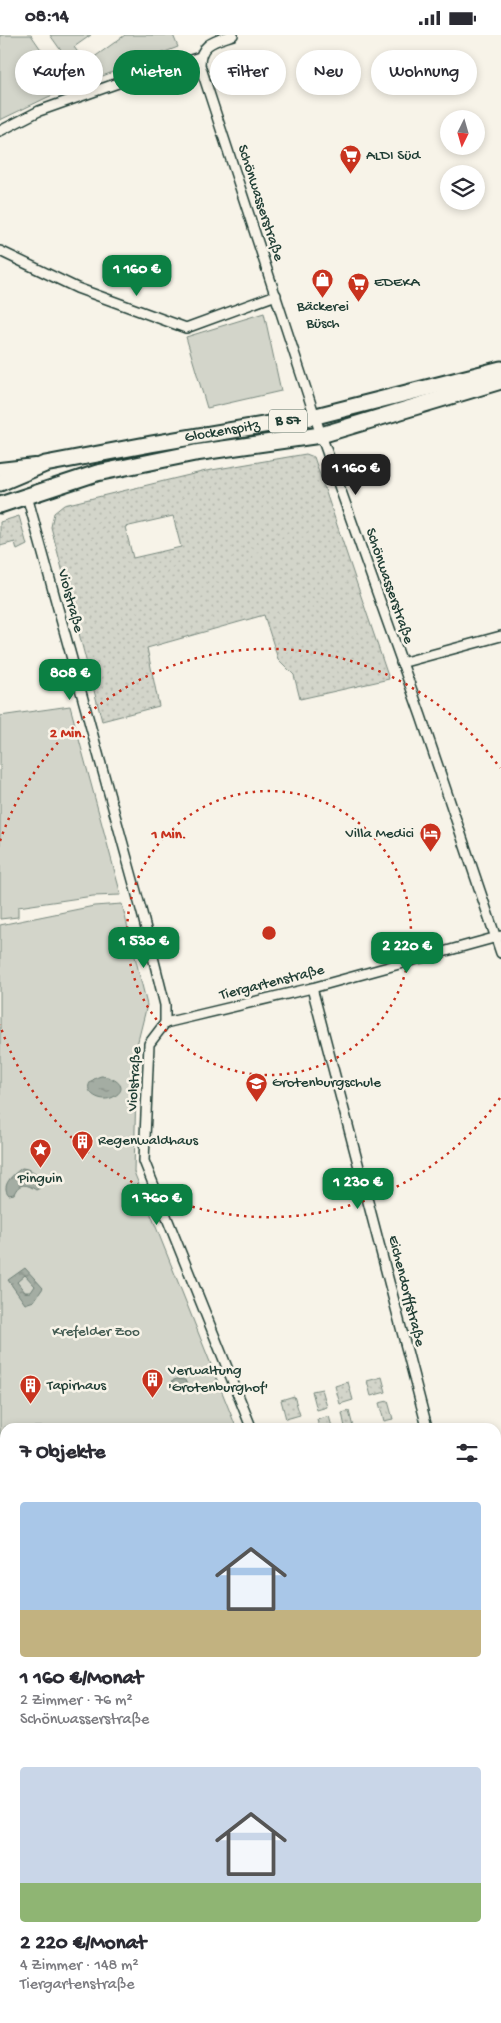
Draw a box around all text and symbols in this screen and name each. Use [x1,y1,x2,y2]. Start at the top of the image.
text: 08:14 [25,6,69,29]
chip: Kaufen [15,50,103,95]
chip: Mieten [113,50,200,95]
chip: Filter [210,50,286,95]
chip: Neu [296,50,361,95]
chip: Wohnung [371,50,477,95]
north arrow [440,110,485,155]
map controls [440,110,485,210]
street label: Schönwasserstraße [233,143,287,264]
supermarket icon: ALDI Süd [338,144,362,175]
place label: ALDI Süd [366,147,421,165]
button: layers [440,165,485,210]
pin: 1 160 € [91,255,183,297]
text: 1 160 € [113,261,161,280]
shop icon: Bäckerei Büsch [311,267,335,298]
supermarket icon: EDEKA [346,271,370,302]
place label: EDEKA [374,274,421,292]
place label: Bäckerei Büsch [296,298,349,333]
road number: B 57 [269,409,307,433]
street label: Glockenspitz [183,417,262,447]
pin: 1 160 € [310,453,402,496]
text: 1 160 € [332,460,380,479]
street label: Schönwasserstraße [361,526,417,646]
street label: Violstraße [53,566,87,635]
pin: 808 € [35,659,105,701]
text: 808 € [50,665,90,684]
text: 2 Min. [50,725,86,743]
hotel icon: Villa Medici [418,822,442,853]
place label: Villa Medici [344,825,414,843]
text: 1 Min. [150,826,187,844]
centre of rings [260,924,278,942]
pin: 1 530 € [98,927,190,969]
pin: 2 220 € [361,931,453,974]
text: 1 530 € [119,933,169,952]
text: 2 220 € [382,938,432,957]
street label: Tiergartenstraße [217,961,327,1005]
street label: Violstraße [124,1046,146,1113]
school or university icon: Grotenburgschule [244,1071,268,1102]
place label: Grotenburgschule [272,1074,381,1092]
building icon: Regenwaldhaus [70,1129,94,1160]
place label: Regenwaldhaus [98,1132,198,1150]
place icon: Pinguin [28,1138,52,1169]
pin: 1 230 € [312,1167,404,1210]
place label: Pinguin [17,1170,62,1188]
text: 1 230 € [334,1174,382,1193]
pin: 1 760 € [111,1183,203,1226]
text: 1 760 € [132,1190,182,1209]
street label: Eichendorffstraße [383,1234,429,1349]
park label: Krefelder Zoo [52,1323,140,1341]
place label: Verwaltung 'Grotenburghof' [167,1362,268,1397]
building icon: Verwaltung 'Grotenburghof' [140,1368,164,1399]
building icon: Tapirhaus [19,1374,43,1405]
place label: Tapirhaus [46,1377,106,1395]
icon: filters [453,1439,481,1467]
text: 7 Objekte [20,1441,105,1466]
icon: home [206,1534,296,1624]
text: 1 160 €/Monat [20,1667,143,1692]
text: 2 Zimmer · 76 m² [20,1692,133,1711]
text: Schönwasserstraße [20,1711,149,1730]
icon: home [206,1799,296,1889]
text: 2 220 €/Monat [20,1932,146,1957]
text: 4 Zimmer · 148 m² [20,1957,139,1976]
text: Tiergartenstraße [20,1976,135,1995]

